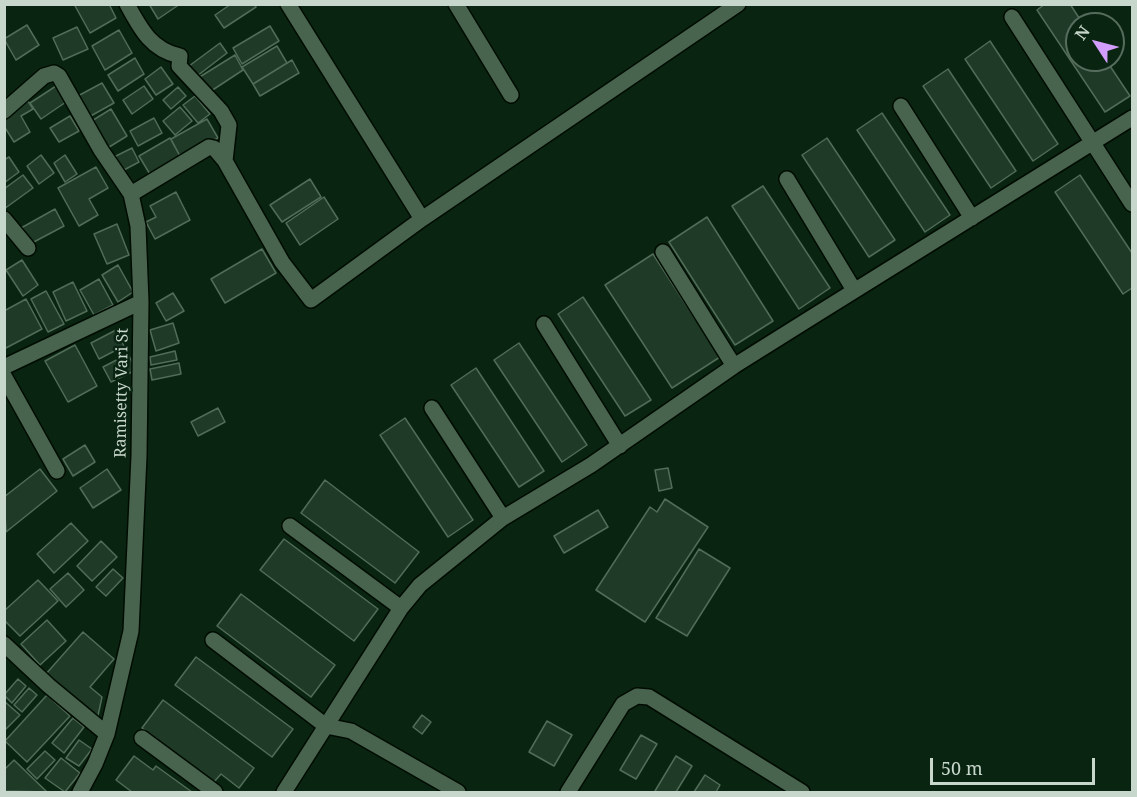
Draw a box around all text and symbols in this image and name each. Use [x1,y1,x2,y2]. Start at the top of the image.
north arrow [1065,12,1125,72]
text: N [1069,21,1095,44]
street label: Ramisetty Vari St [111,328,133,458]
scale bar [933,746,1098,784]
text: 50 m [941,756,983,780]

